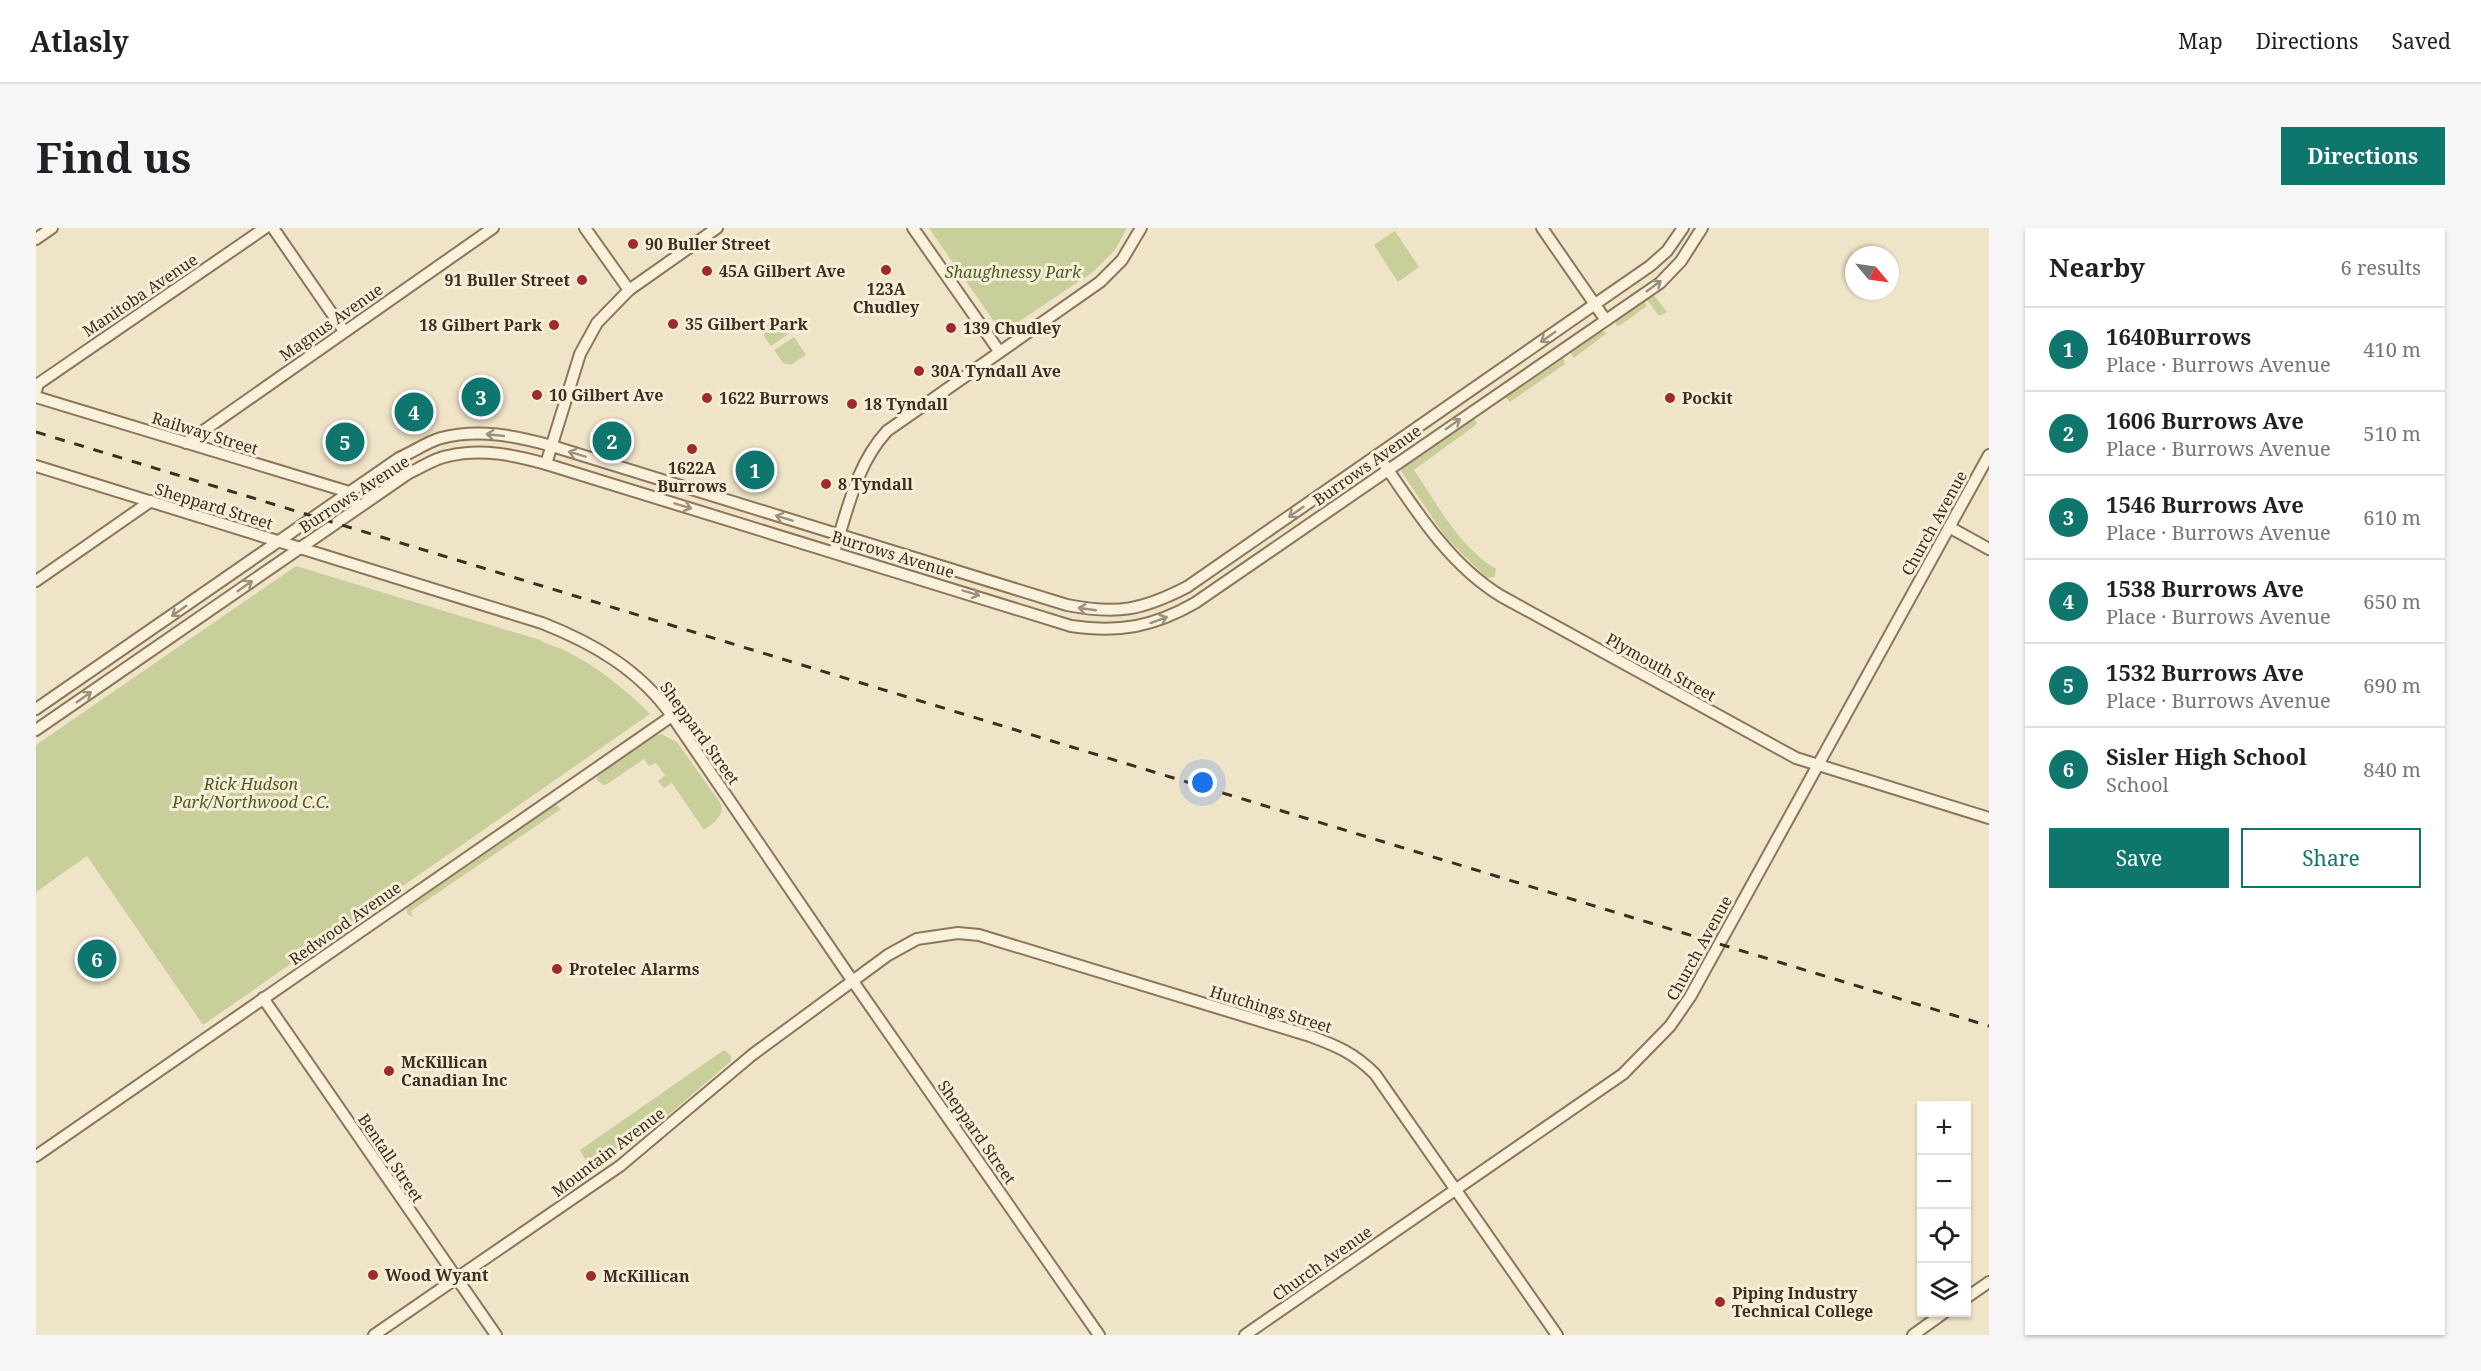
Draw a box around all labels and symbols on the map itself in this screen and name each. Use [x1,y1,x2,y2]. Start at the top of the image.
place label: 90 Buller Street [645,233,771,255]
marker: 90 Buller Street [626,237,640,251]
north arrow [1845,246,1899,300]
street label: Manitoba Avenue [78,248,202,342]
place label: 45A Gilbert Ave [719,260,845,282]
park label: Shaughnessy Park [945,261,1082,283]
marker: 123A Chudley [879,263,893,277]
marker: 45A Gilbert Ave [700,264,714,278]
place label: 91 Buller Street [444,269,571,291]
marker: 91 Buller Street [575,273,589,287]
street label: Magnus Avenue [275,278,387,366]
place label: 123A Chudley [853,278,920,318]
one-way arrow [1645,280,1661,293]
place label: 35 Gilbert Park [685,313,809,335]
place label: 18 Gilbert Park [419,314,543,336]
marker: 35 Gilbert Park [666,317,680,331]
place label: 139 Chudley [963,317,1061,339]
marker: 18 Gilbert Park [547,318,561,332]
marker: 139 Chudley [944,321,958,335]
one-way arrow [1540,331,1556,343]
place label: 30A Tyndall Ave [931,360,1061,382]
marker: 30A Tyndall Ave [912,364,926,378]
pin: 3 [462,374,500,420]
place label: 10 Gilbert Ave [549,384,663,406]
place label: 1622 Burrows [719,387,829,409]
place label: Pockit [1682,387,1733,409]
marker: 10 Gilbert Ave [530,388,544,402]
pin: 4 [394,390,434,435]
marker: 1622 Burrows [700,391,714,405]
marker: Pockit [1663,391,1677,405]
place label: 18 Tyndall [864,393,948,415]
marker: 18 Tyndall [845,397,859,411]
street label: Railway Street [149,406,261,460]
pin: 2 [592,418,632,464]
one-way arrow [1445,418,1461,430]
street label: Burrows Avenue [1309,419,1425,511]
pin: 5 [326,420,364,464]
one-way arrow [485,429,505,440]
marker: 1622A Burrows [685,442,699,456]
one-way arrow [568,448,587,459]
pin: 1 [736,448,774,492]
street label: Burrows Avenue [295,450,413,538]
place label: 1622A Burrows [657,457,727,497]
street label: Church Avenue [1896,466,1972,580]
place label: 8 Tyndall [838,473,913,495]
marker: 8 Tyndall [819,477,833,491]
street label: Sheppard Street [152,478,276,534]
one-way arrow [673,501,692,512]
one-way arrow [1288,506,1304,518]
one-way arrow [775,512,794,523]
street label: Burrows Avenue [829,525,957,583]
one-way arrow [236,580,252,592]
one-way arrow [961,588,980,599]
one-way arrow [1077,603,1097,614]
one-way arrow [171,605,188,617]
one-way arrow [1150,614,1168,625]
street label: Plymouth Street [1602,628,1720,707]
street label: Sheppard Street [655,677,745,789]
one-way arrow [76,691,92,703]
your location [1188,768,1217,797]
park label: Rick Hudson Park/Northwood C.C. [171,773,330,813]
street label: Redwood Avenue [284,876,406,970]
street label: Church Avenue [1661,891,1737,1005]
pin: 6 [78,936,116,982]
place label: Protelec Alarms [569,958,700,980]
marker: Protelec Alarms [550,962,564,976]
street label: Hutchings Street [1207,980,1335,1038]
place label: McKillican Canadian Inc [401,1051,508,1091]
marker: McKillican Canadian Inc [382,1064,396,1078]
street label: Sheppard Street [933,1076,1021,1189]
street label: Mountain Avenue [547,1102,669,1202]
street label: Bentall Street [353,1109,429,1207]
street label: Church Avenue [1268,1220,1376,1306]
place label: Wood Wyant [385,1264,489,1286]
place label: McKillican [603,1265,690,1287]
marker: Wood Wyant [366,1268,380,1282]
marker: McKillican [584,1269,598,1283]
place label: Piping Industry Technical College [1732,1282,1873,1322]
marker: Piping Industry Technical College [1713,1295,1727,1309]

